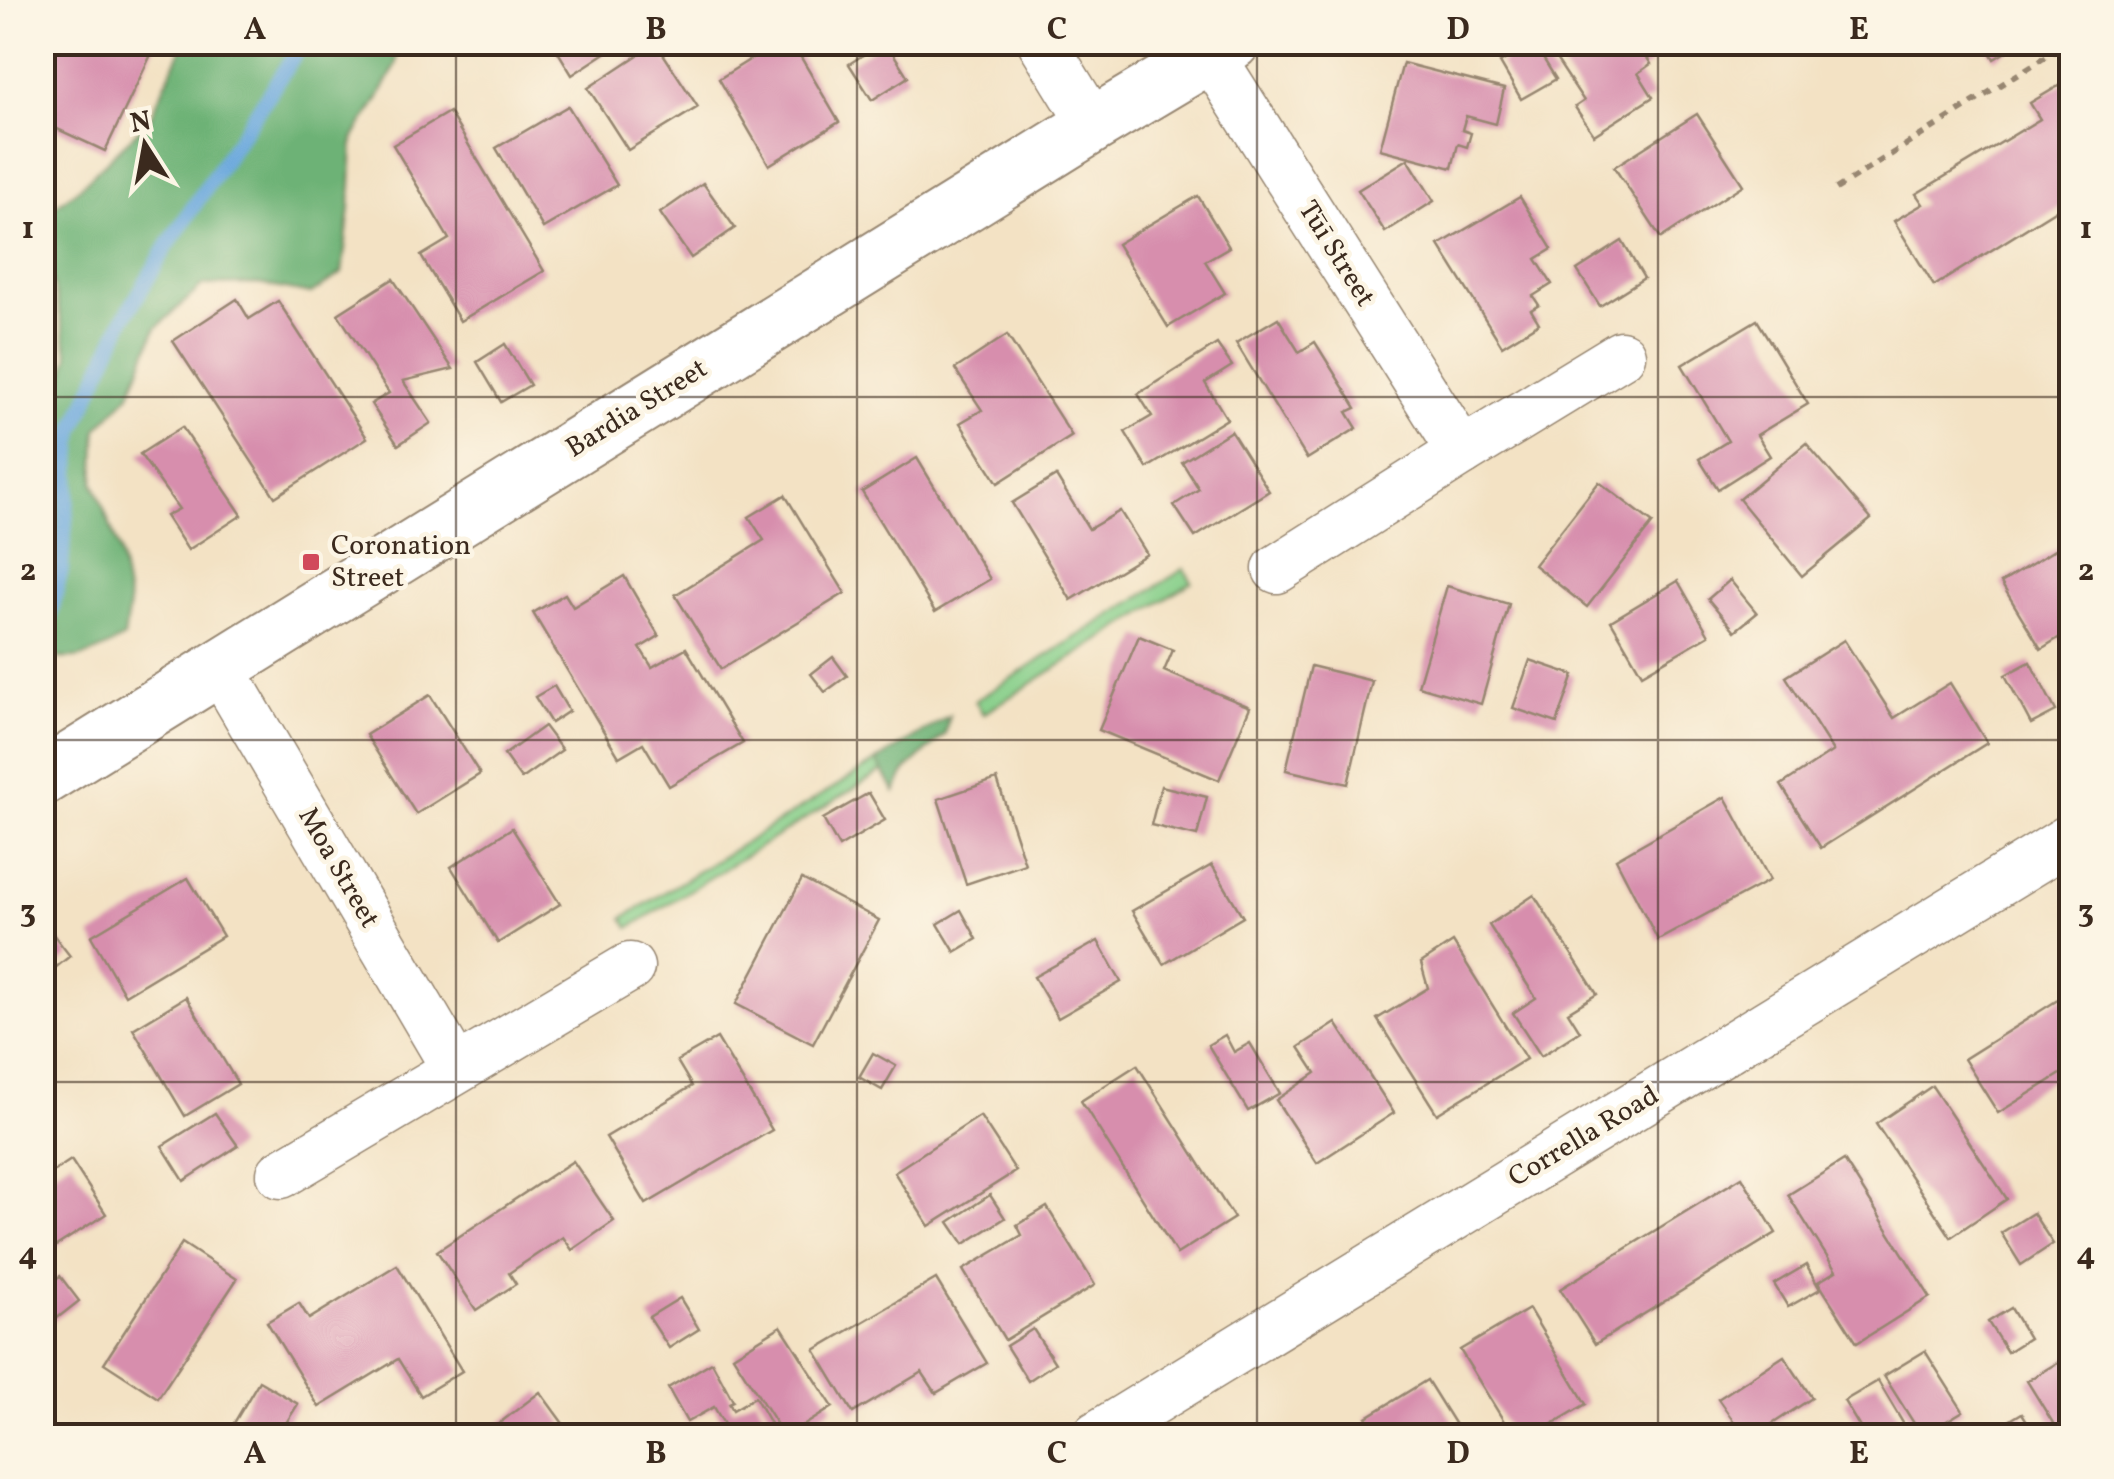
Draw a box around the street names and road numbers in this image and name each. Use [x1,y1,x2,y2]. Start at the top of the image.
street label: Tūī Street [1288,194,1384,314]
street label: Bardia Street [559,350,715,468]
street label: Moa Street [288,801,388,935]
street label: Corrella Road [1501,1077,1667,1197]

